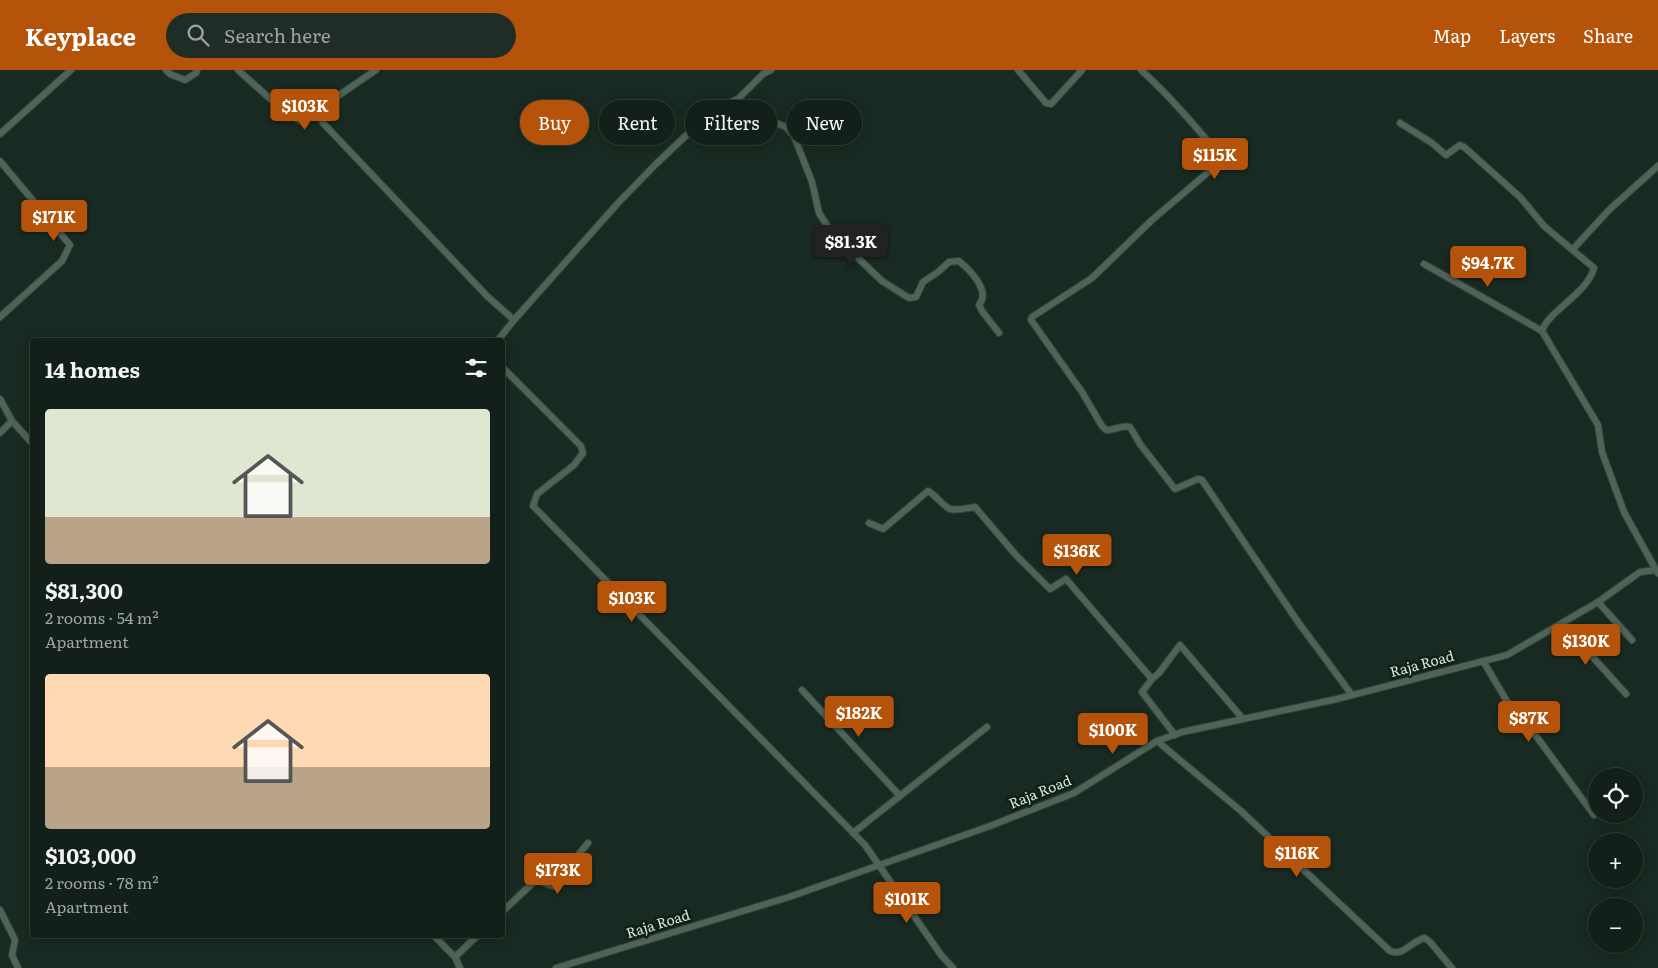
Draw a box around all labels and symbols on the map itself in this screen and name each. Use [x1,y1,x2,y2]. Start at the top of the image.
pin: $103K [270,88,340,131]
pin: $115K [1180,138,1250,180]
pin: $171K [19,200,89,242]
pin: $81.3K [810,224,892,267]
pin: $94.7K [1447,246,1529,288]
pin: $136K [1042,534,1112,576]
pin: $103K [597,580,667,623]
pin: $130K [1551,624,1621,666]
street label: Raja Road [1387,645,1456,681]
pin: $182K [824,696,894,738]
pin: $87K [1499,700,1559,743]
pin: $100K [1078,712,1148,755]
street label: Raja Road [1005,769,1074,813]
pin: $116K [1262,836,1332,878]
pin: $173K [523,852,593,895]
pin: $101K [872,882,942,924]
street label: Raja Road [623,904,692,942]

